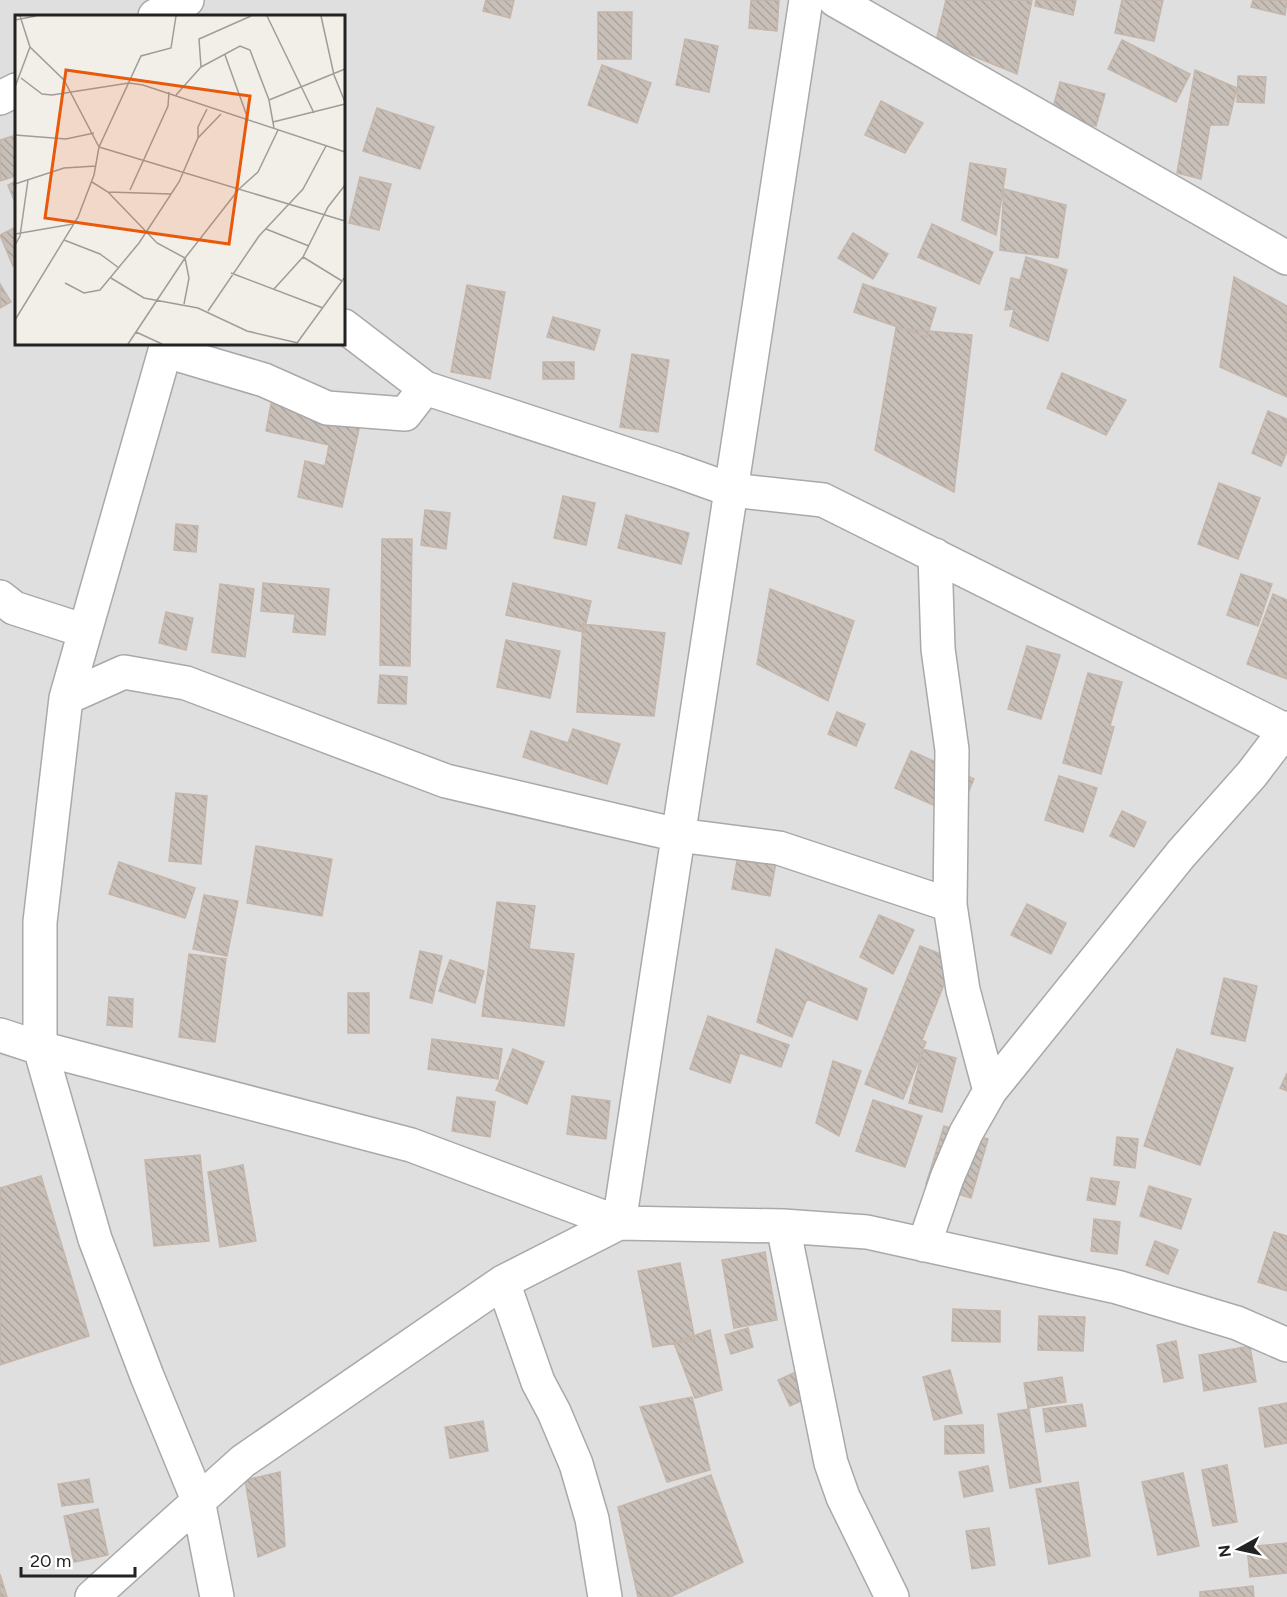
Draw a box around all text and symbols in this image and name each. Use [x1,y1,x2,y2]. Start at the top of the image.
inset map [15,15,345,345]
north arrow [1209,1519,1269,1579]
scale bar [21,1540,135,1578]
text: N [1214,1544,1235,1558]
text: 20 m [30,1550,71,1572]

